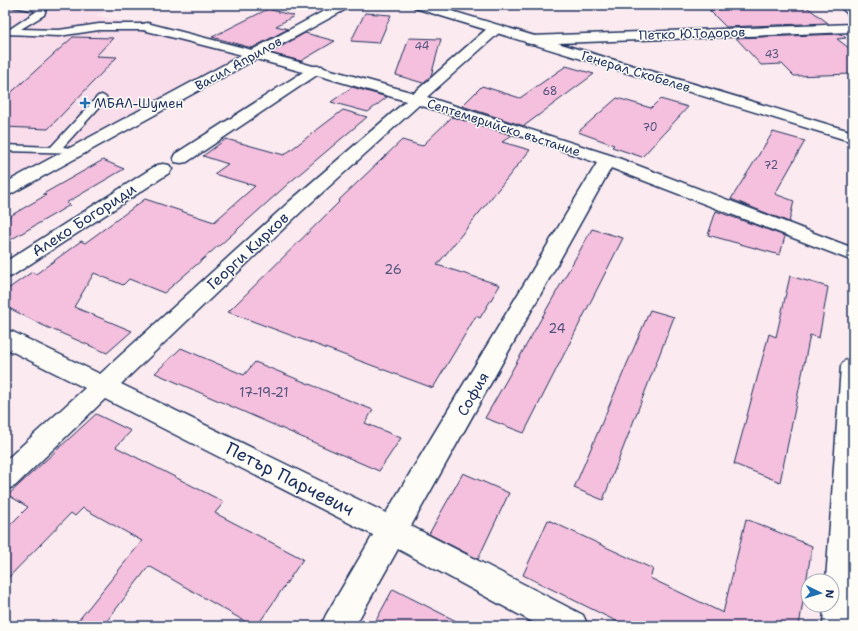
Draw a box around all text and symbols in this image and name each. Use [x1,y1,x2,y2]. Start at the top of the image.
street label: Петко Ю.Тодоров [639,23,746,44]
street label: Васил Априлов [192,33,285,94]
house number: 44 [414,39,430,54]
street label: Генерал Скобелев [579,47,693,96]
house number: 43 [765,47,779,62]
house number: 68 [543,84,557,99]
place label: МБАЛ-Шумен [94,95,183,112]
street label: Септемврийско въстание [425,95,583,160]
marker: МБАЛ-Шумен [79,97,91,109]
house number: 70 [642,120,658,135]
house number: 72 [764,158,778,173]
street label: Алеко Богориди [28,179,140,261]
street label: Георги Кирков [203,208,293,294]
house number: 26 [384,261,402,278]
house number: 24 [548,320,566,337]
street label: София [452,368,494,420]
house number: 17-19-21 [239,384,289,401]
street label: Петър Парчевич [222,436,358,522]
north arrow [800,573,840,613]
text: N [822,589,837,599]

